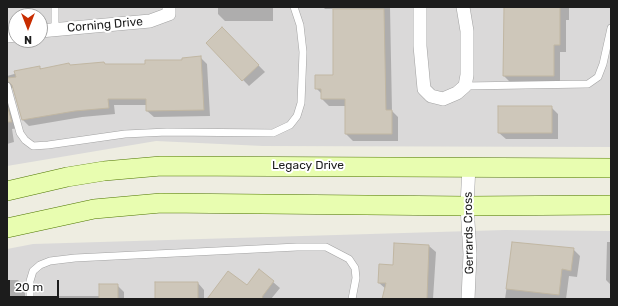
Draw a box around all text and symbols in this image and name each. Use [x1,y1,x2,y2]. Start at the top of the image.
north arrow [8,8,48,48]
street label: Corning Drive [67,15,143,35]
text: N [24,33,32,46]
street label: Legacy Drive [272,159,344,173]
street label: Gerrards Cross [461,192,477,274]
scale bar [10,272,61,298]
text: 20 m [15,280,43,294]

